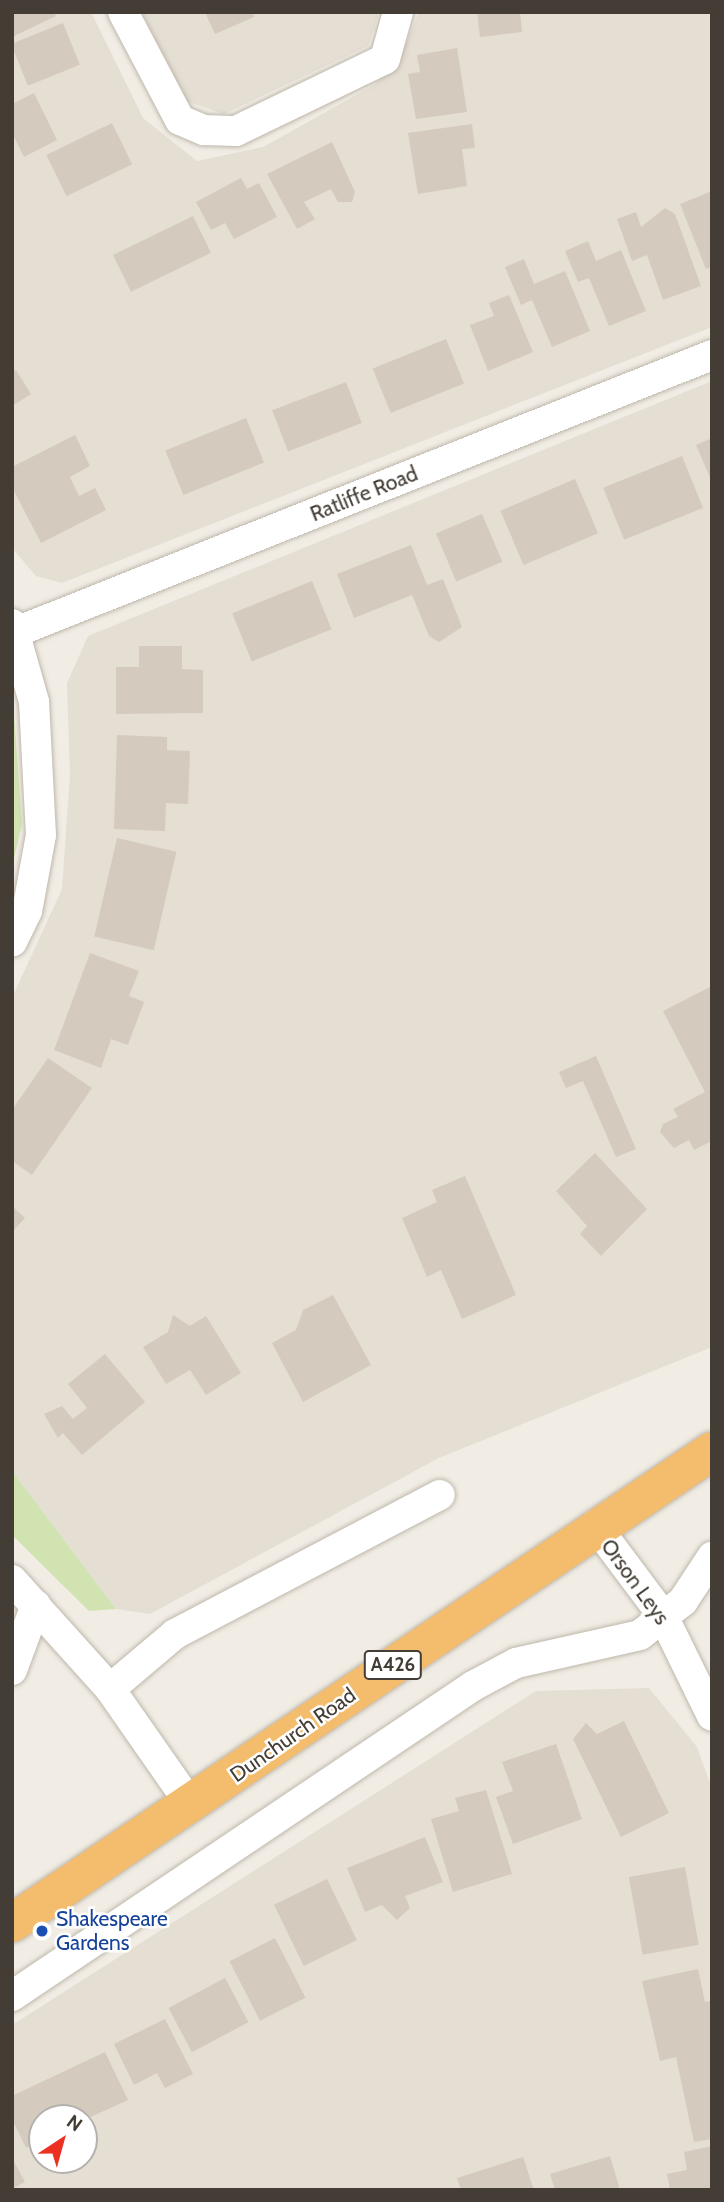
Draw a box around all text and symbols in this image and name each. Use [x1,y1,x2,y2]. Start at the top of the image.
street label: Ratliffe Road [307,461,421,527]
street label: Orson Leys [596,1534,674,1630]
road number: A426 [363,1650,423,1680]
street label: Dunchurch Road [225,1682,361,1788]
place label: Shakespeare Gardens [56,1906,168,1956]
marker: Shakespeare Gardens [34,1923,50,1939]
north arrow [28,2104,98,2174]
text: N [62,2110,87,2136]

